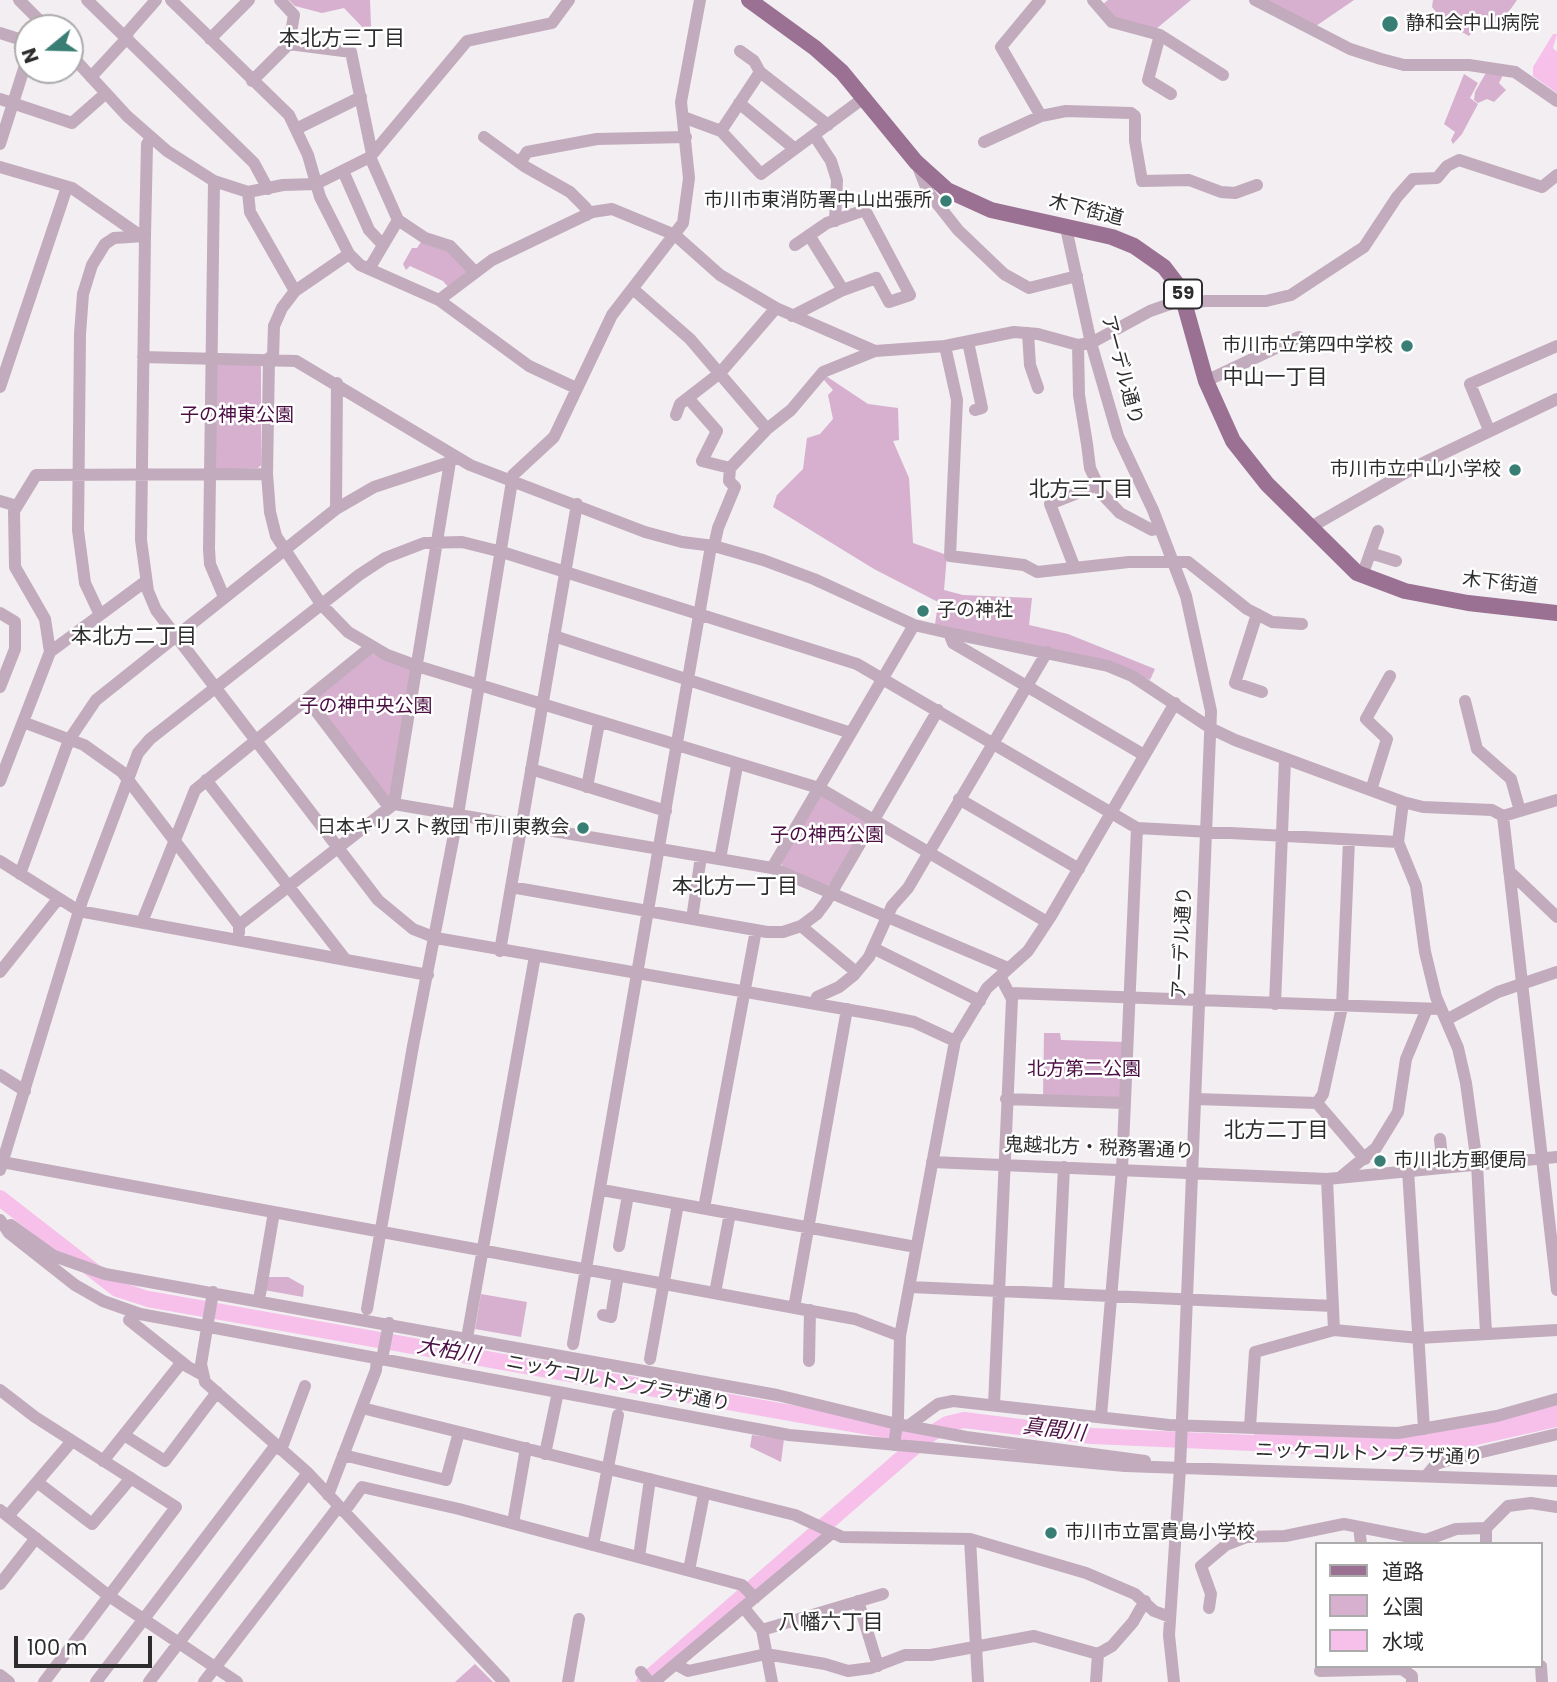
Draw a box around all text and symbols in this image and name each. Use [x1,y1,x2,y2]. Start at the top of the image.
place label: 静和会中山病院 [1406,13,1539,35]
north arrow [14,14,84,84]
marker: 静和会中山病院 [1380,14,1400,34]
district label: 本北方三丁目 [279,27,405,53]
text: N [15,44,46,67]
place label: 市川市東消防署中山出張所 [704,190,932,212]
street label: 木下街道 [1046,191,1126,231]
marker: 市川市東消防署中山出張所 [938,193,954,209]
road number: 59 [1164,280,1202,308]
street label: アーデル通り [1095,313,1147,427]
place label: 市川市立第四中学校 [1222,335,1393,357]
marker: 市川市立第四中学校 [1399,338,1415,354]
district label: 中山一丁目 [1223,366,1327,392]
park label: 子の神東公園 [180,405,294,427]
place label: 市川市立中山小学校 [1330,459,1501,481]
marker: 市川市立中山小学校 [1507,462,1523,478]
district label: 北方三丁目 [1029,478,1133,504]
street label: 木下街道 [1461,569,1539,599]
place label: 子の神社 [937,600,1013,622]
marker: 子の神社 [915,603,931,619]
district label: 本北方二丁目 [71,625,197,651]
park label: 子の神中央公園 [300,696,432,718]
place label: 日本キリスト教団 市川東教会 [317,817,569,839]
marker: 日本キリスト教団 市川東教会 [575,820,591,836]
park label: 子の神西公園 [770,825,884,847]
district label: 本北方一丁目 [672,875,798,901]
street label: アーデル通り [1169,886,1197,1000]
park label: 北方第二公園 [1027,1059,1141,1081]
district label: 北方二丁目 [1224,1119,1328,1145]
street label: 鬼越北方・税務署通り [1004,1134,1194,1164]
place label: 市川北方郵便局 [1394,1150,1527,1172]
marker: 市川北方郵便局 [1372,1153,1388,1169]
water label: 大柏川 [415,1334,481,1370]
street label: ニッケコルトンプラザ通り [504,1351,732,1417]
water label: 真間川 [1021,1415,1087,1447]
street label: ニッケコルトンプラザ通り [1255,1440,1483,1470]
place label: 市川市立冨貴島小学校 [1065,1522,1255,1544]
marker: 市川市立冨貴島小学校 [1043,1525,1059,1541]
legend [1316,1542,1543,1668]
text: 道路 [1382,1557,1424,1586]
text: 公園 [1382,1592,1424,1621]
district label: 八幡六丁目 [779,1611,883,1637]
scale bar [18,1622,156,1666]
text: 水域 [1382,1627,1424,1656]
text: 100 m [27,1633,87,1662]

